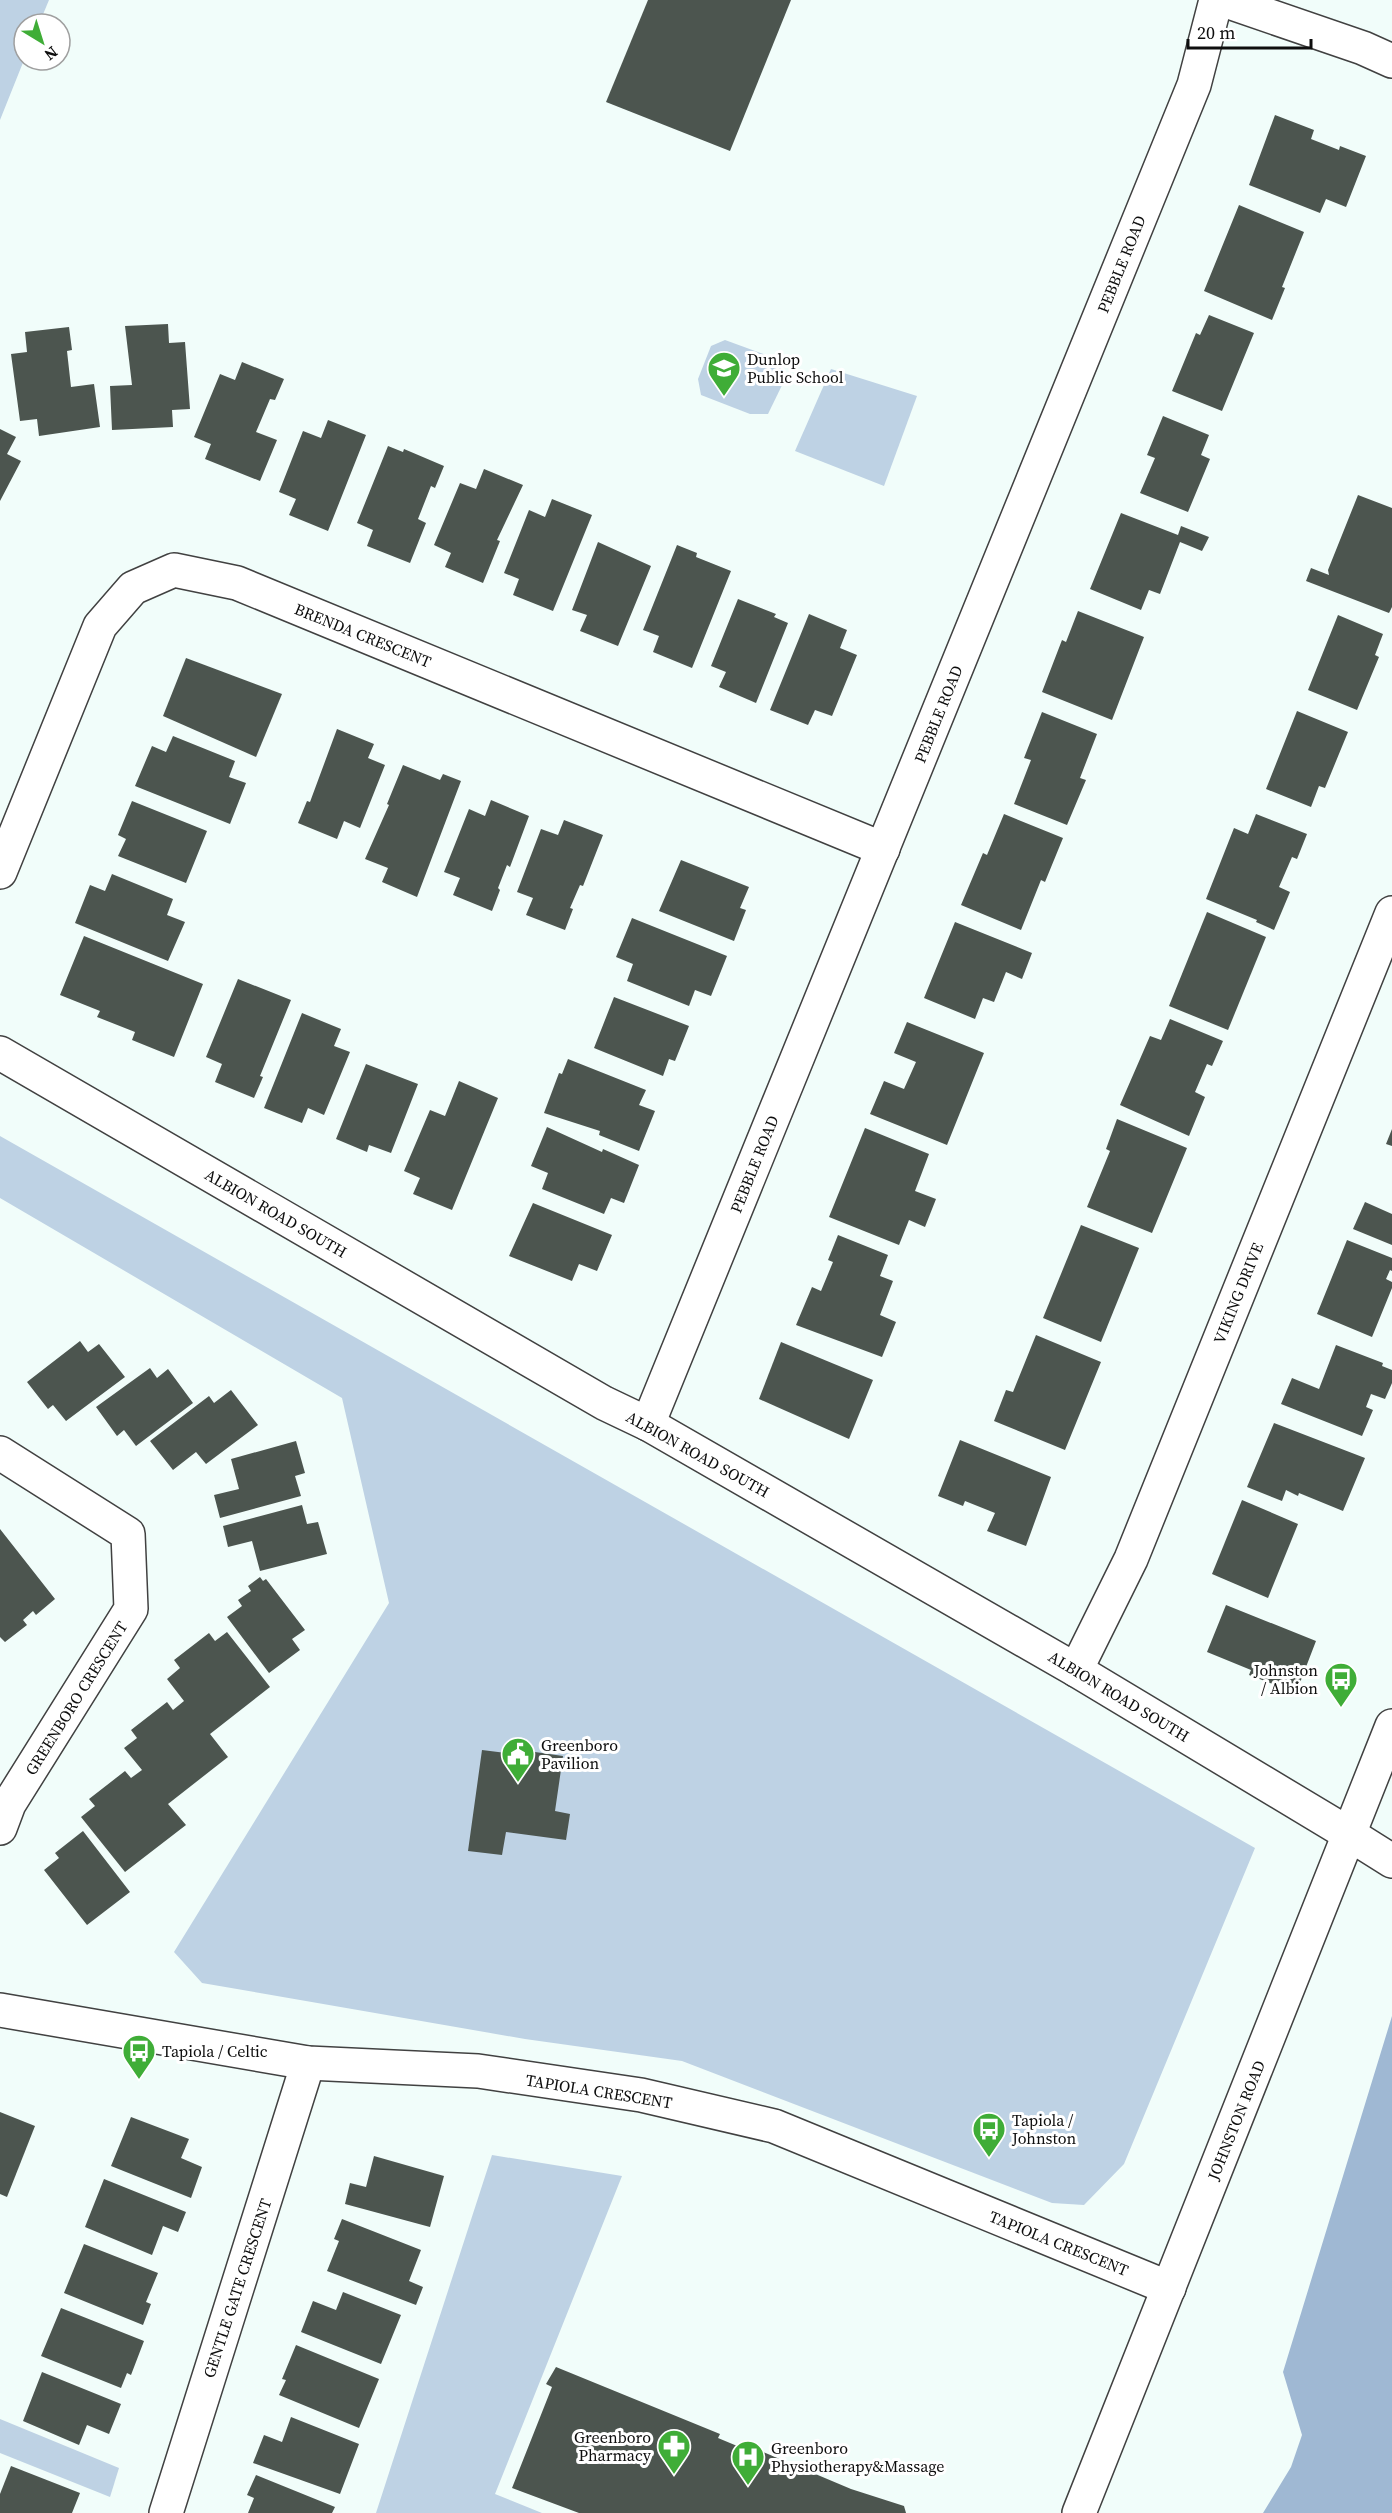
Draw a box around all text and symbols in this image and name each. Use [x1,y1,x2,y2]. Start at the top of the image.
north arrow [12,12,72,72]
scale bar [1188,12,1311,50]
text: 20 m [1197,20,1235,45]
text: N [40,42,63,66]
street label: PEBBLE ROAD [1091,212,1151,316]
place label: Dunlop Public School [747,348,844,388]
school or university icon: Dunlop Public School [706,350,742,397]
street label: BRENDA CRESCENT [291,598,435,673]
street label: PEBBLE ROAD [908,662,968,766]
street label: PEBBLE ROAD [724,1112,784,1216]
street label: ALBION ROAD SOUTH [201,1163,351,1263]
street label: VIKING DRIVE [1208,1239,1268,1347]
street label: ALBION ROAD SOUTH [622,1405,774,1503]
street label: GREENBORO CRESCENT [20,1617,133,1779]
street label: ALBION ROAD SOUTH [1044,1645,1194,1747]
place label: Johnston / Albion [1253,1659,1318,1699]
bus stop icon: Johnston / Albion [1323,1661,1359,1708]
place label: Greenboro Pavilion [541,1734,618,1774]
public building icon: Greenboro Pavilion [500,1736,536,1783]
bus stop icon: Tapiola / Celtic [121,2033,157,2080]
place label: Tapiola / Celtic [162,2040,268,2062]
street label: JOHNSTON ROAD [1202,2057,1270,2184]
street label: TAPIOLA CRESCENT [524,2069,674,2114]
place label: Tapiola / Johnston [1011,2109,1077,2149]
bus stop icon: Tapiola / Johnston [971,2111,1007,2158]
street label: GENTLE GATE CRESCENT [198,2195,277,2381]
street label: TAPIOLA CRESCENT [986,2205,1132,2281]
place label: Greenboro Pharmacy [574,2426,652,2466]
pharmacy icon: Greenboro Pharmacy [656,2428,692,2475]
place label: Greenboro Physiotherapy&Massage [771,2437,944,2477]
hospital icon: Greenboro Physiotherapy&Massage [730,2439,766,2486]

